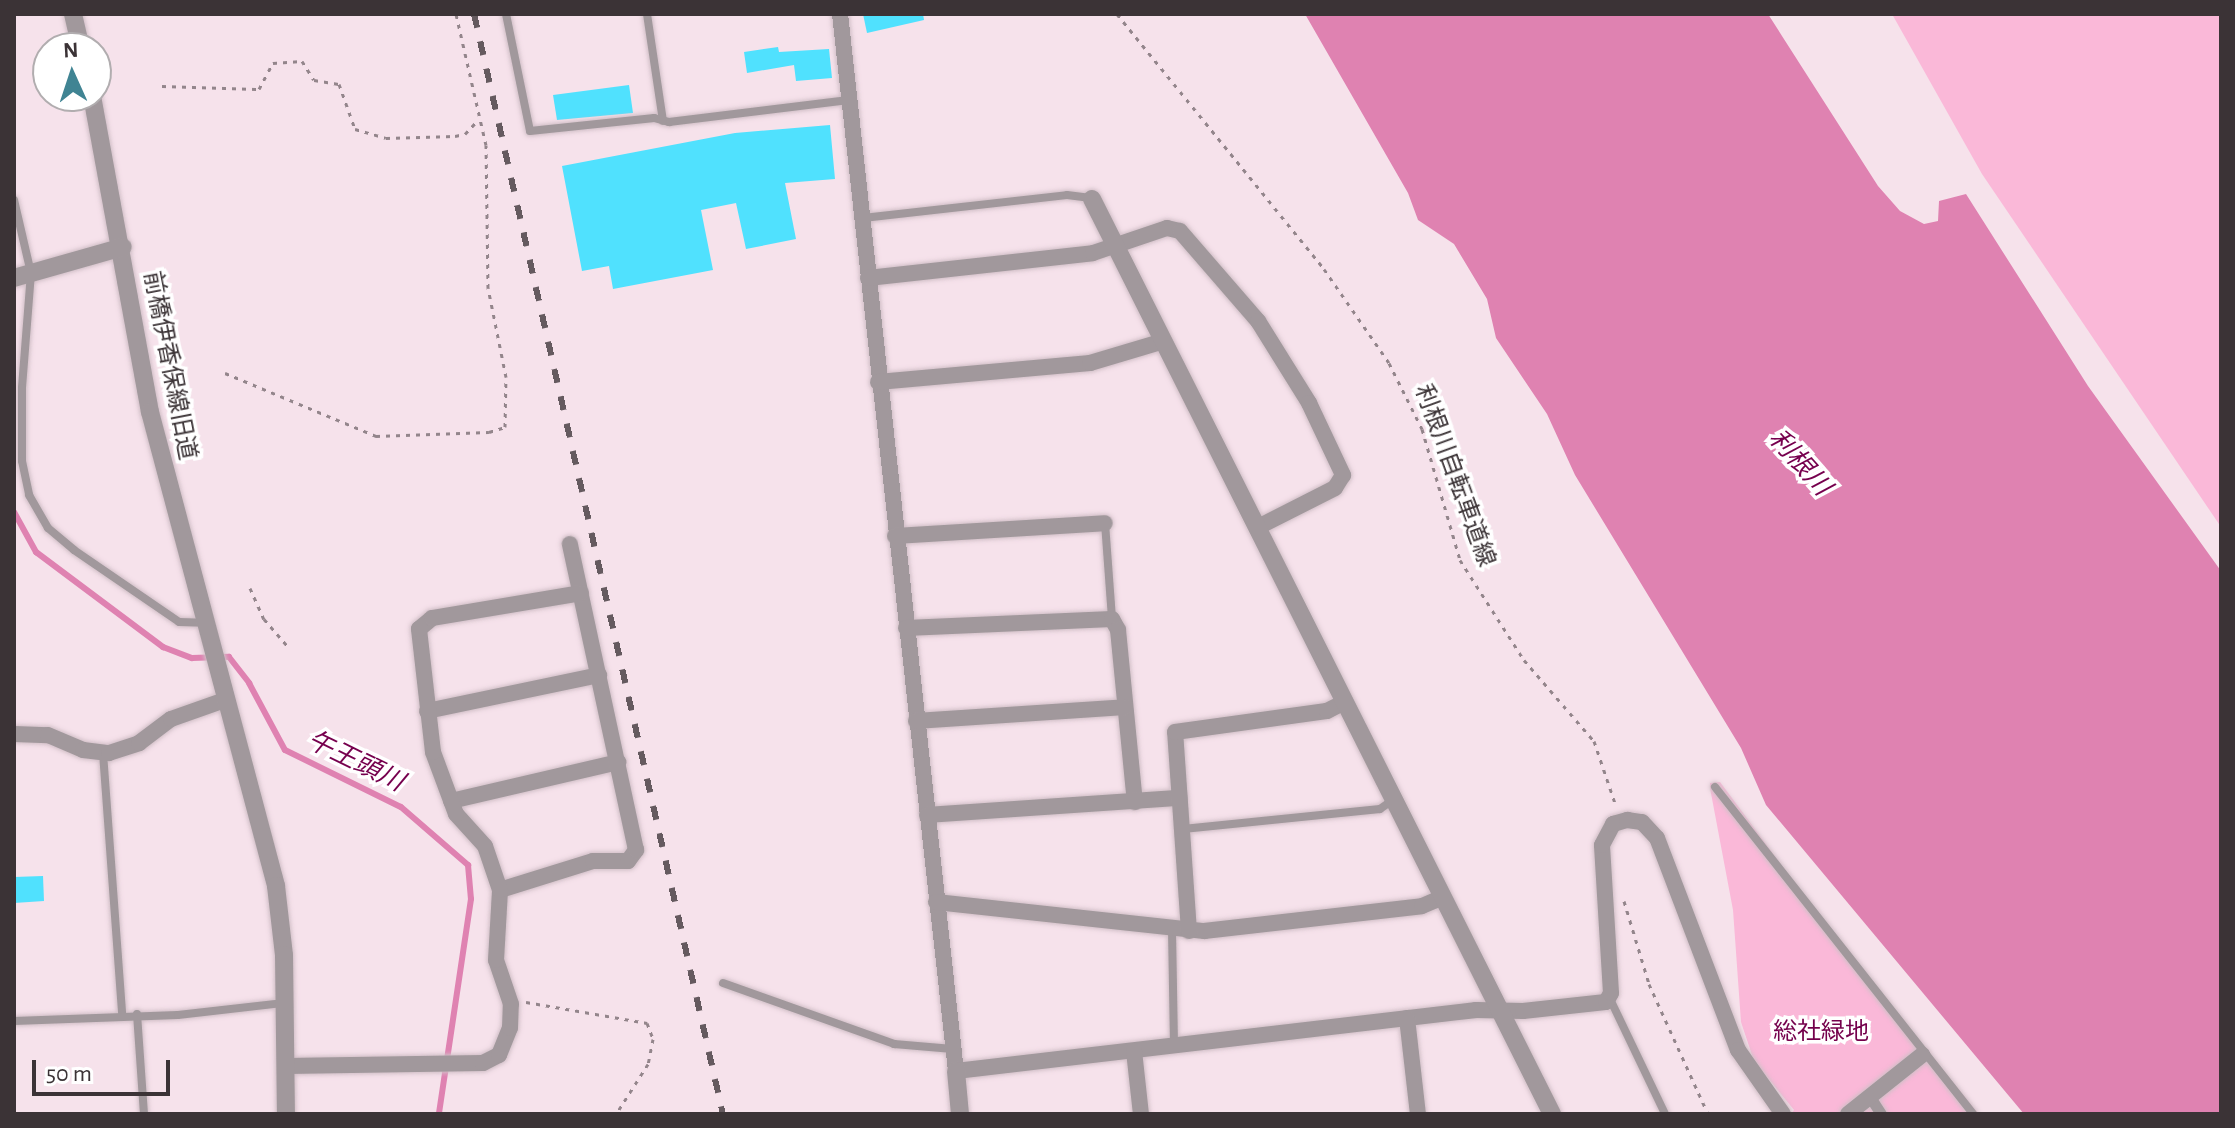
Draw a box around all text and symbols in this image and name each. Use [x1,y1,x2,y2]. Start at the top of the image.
north arrow [32,32,112,112]
text: N [63,39,79,61]
street label: 前橋伊香保線旧道 [137,269,201,463]
street label: 利根川自転車道線 [1408,381,1500,571]
water label: 利根川 [1761,424,1837,502]
water label: 午王頭川 [301,725,409,799]
park label: 総社緑地 [1773,1019,1869,1047]
scale bar [36,1044,174,1094]
text: 50 m [46,1062,92,1086]

